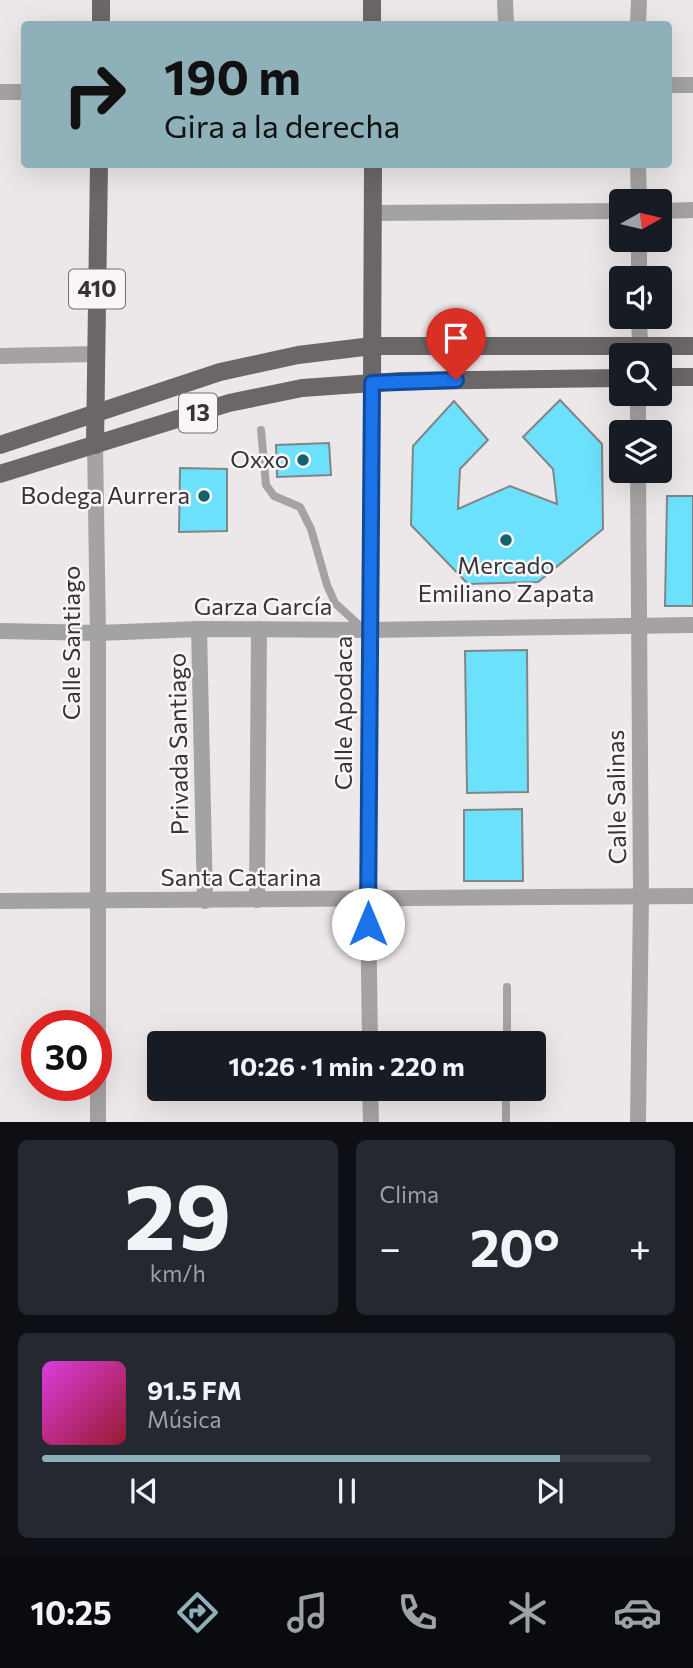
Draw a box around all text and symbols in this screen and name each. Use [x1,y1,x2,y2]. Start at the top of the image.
text: 190 m [164,45,301,105]
icon: right [49,49,140,140]
text: Gira a la derecha [164,105,400,145]
north arrow [609,189,672,252]
map controls [609,189,672,483]
button: sound [609,266,672,329]
road number: 410 [69,270,125,308]
pin [426,308,486,380]
icon: arrive [437,319,475,357]
button: search [609,343,672,406]
road number: 13 [179,394,217,432]
button: layers [609,420,672,483]
place label: Oxxo [230,444,289,473]
marker: Oxxo [295,452,311,468]
place label: Bodega Aurrera [21,480,190,509]
marker: Bodega Aurrera [196,488,212,504]
marker: Mercado Emiliano Zapata [498,532,514,548]
place label: Mercado Emiliano Zapata [418,550,594,607]
street label: Calle Santiago [56,566,85,720]
street label: Garza García [194,591,332,620]
street label: Calle Apodaca [328,636,357,790]
street label: Privada Santiago [161,653,194,836]
street label: Calle Salinas [600,730,631,865]
street label: Santa Catarina [161,862,321,891]
position arrow [331,887,405,961]
speed limit sign: 30 [21,1010,112,1101]
text: 10:26 · 1 min · 220 m [228,1050,465,1081]
text: 29 [124,1157,231,1269]
text: Clima [380,1180,439,1208]
text: 20° [470,1214,560,1278]
text: − [380,1223,401,1270]
text: + [629,1223,651,1270]
text: km/h [150,1259,206,1287]
text: 91.5 FM [147,1374,242,1405]
text: Música [147,1405,222,1433]
icon: previous [125,1472,163,1510]
icon: pause [328,1472,366,1510]
icon: next [531,1472,569,1510]
icon: directions [173,1588,222,1637]
icon: music [283,1588,332,1637]
icon: phone [393,1588,442,1637]
icon: climate [503,1588,552,1637]
icon: car [613,1588,662,1637]
text: 10:25 [31,1592,112,1632]

